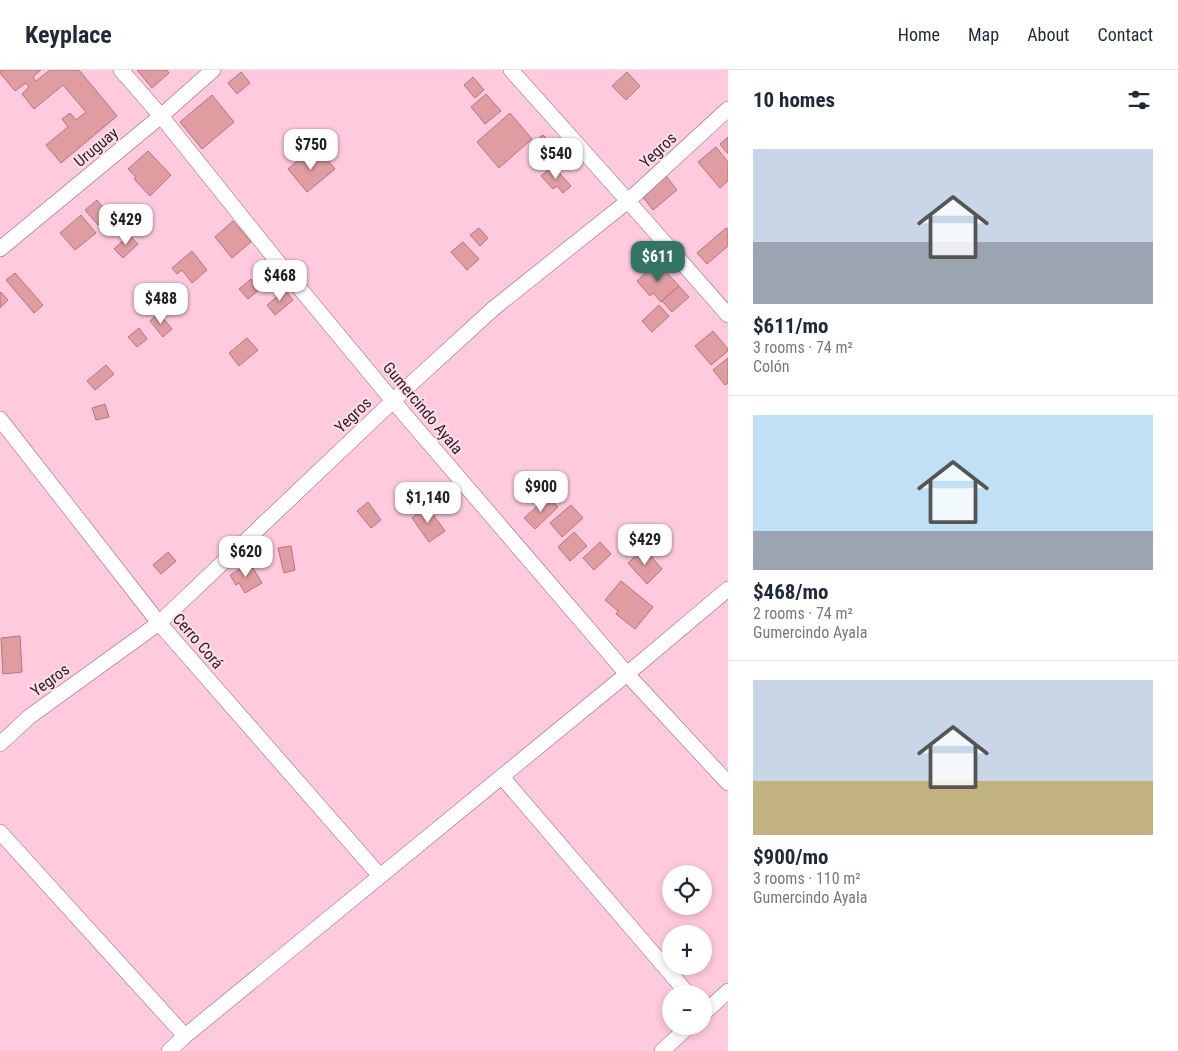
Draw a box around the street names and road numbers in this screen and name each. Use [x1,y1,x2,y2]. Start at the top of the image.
street label: Uruguay [70,123,122,171]
street label: Yegros [636,128,680,172]
street label: Gumercindo Ayala [379,358,467,458]
street label: Yegros [331,393,375,437]
street label: Cerro Corá [169,609,227,673]
street label: Yegros [27,660,73,700]

